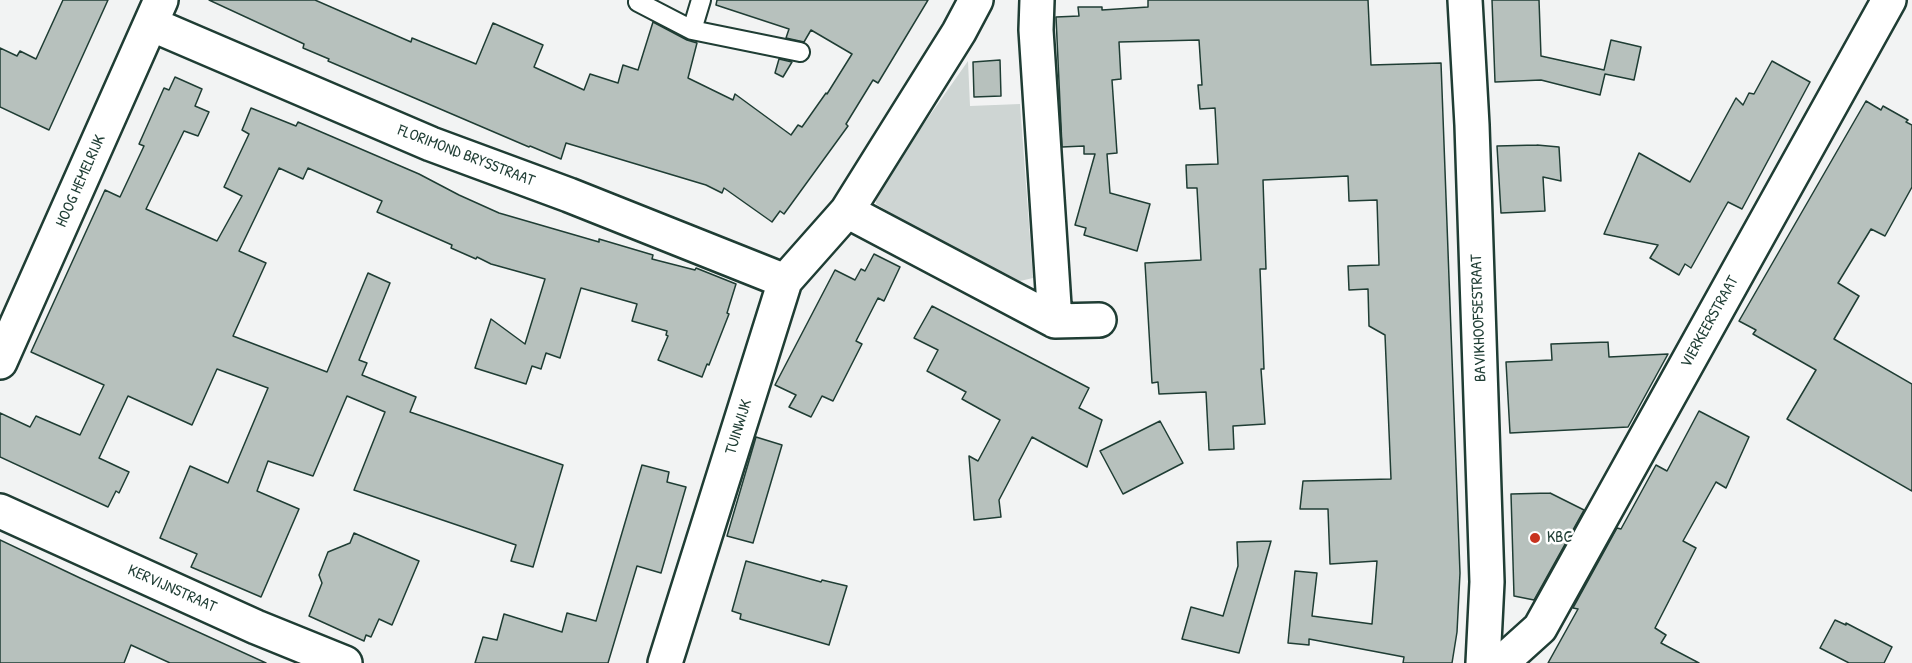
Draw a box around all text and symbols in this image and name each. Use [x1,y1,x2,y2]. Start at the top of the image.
street label: FLORIMOND BRYSSTRAAT [395,121,537,191]
street label: HOOG HEMELRIJK [52,132,110,230]
street label: BAVIKHOOFSESTRAAT [1467,254,1491,382]
street label: VIERKEERSTRAAT [1677,273,1743,371]
street label: TUINWIJK [722,397,756,457]
place label: KBC [1547,528,1572,548]
marker: KBC [1528,531,1542,545]
street label: KERVIJNSTRAAT [125,561,219,617]

